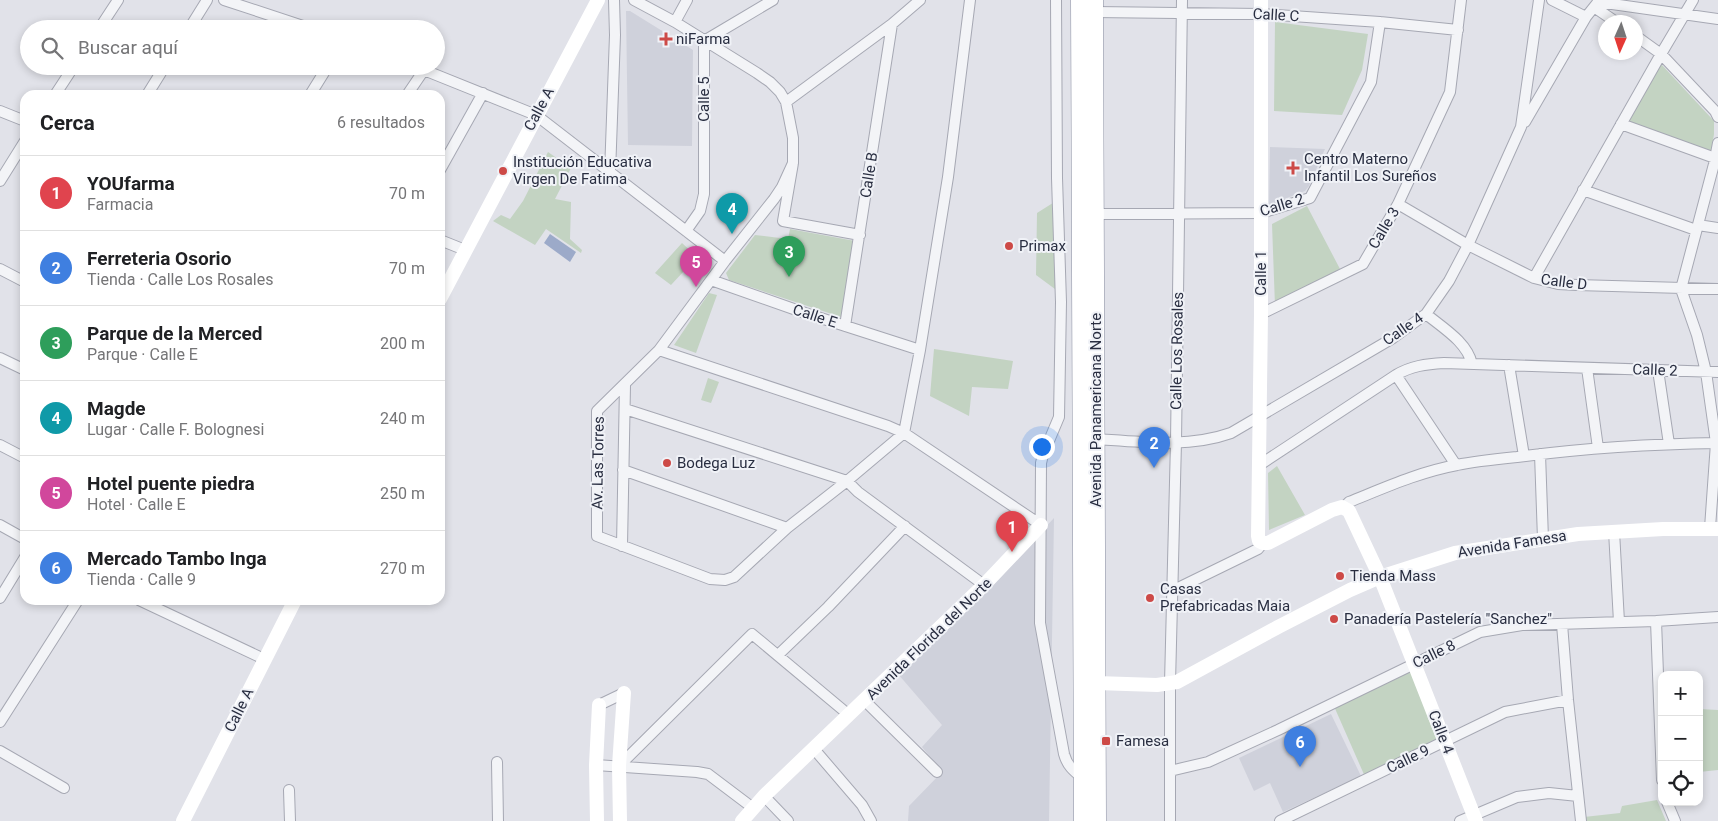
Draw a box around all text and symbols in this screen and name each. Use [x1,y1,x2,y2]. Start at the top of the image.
street label: Calle C [1252,5,1300,25]
north arrow [1598,15,1643,60]
search box [20,20,445,75]
place label: niFarma [676,30,731,48]
marker: niFarma [660,33,672,45]
icon: search [38,34,66,62]
text: Buscar aquí [78,36,178,59]
street label: Calle 5 [695,76,713,122]
street label: Calle A [520,84,558,134]
text: Cerca [40,111,95,135]
text: 6 resultados [337,113,425,132]
place label: Centro Materno Infantil Los Sureños [1304,150,1437,185]
street label: Calle B [856,151,882,199]
place label: Institución Educativa Virgen De Fatima [513,153,652,188]
marker: Centro Materno Infantil Los Sureños [1286,161,1300,175]
marker: Institución Educativa Virgen De Fatima [497,165,509,177]
text: YOUfarma [87,172,175,195]
text: 1 [51,184,61,203]
text: 70 m [389,184,425,203]
street label: Calle 2 [1258,190,1306,220]
pin: 4 [716,193,748,234]
text: Farmacia [87,195,153,214]
street label: Calle 3 [1365,204,1403,252]
pin: 3 [773,236,805,277]
place label: Primax [1019,237,1067,255]
marker: Primax [1003,240,1015,252]
pin: 5 [680,246,712,287]
text: Ferreteria Osorio [87,247,231,270]
street label: Calle 1 [1252,250,1270,296]
text: 2 [51,259,61,278]
text: 70 m [389,259,425,278]
text: Tienda · Calle Los Rosales [87,270,274,289]
street label: Calle D [1540,270,1588,294]
street label: Calle Los Rosales [1167,292,1187,410]
street label: Calle E [791,300,840,332]
street label: Calle 4 [1379,308,1427,349]
street label: Avenida Panamericana Norte [1087,313,1105,507]
text: Parque de la Merced [87,322,263,345]
text: 3 [51,334,61,353]
text: 200 m [380,334,425,353]
text: Parque · Calle E [87,345,198,364]
street label: Calle 2 [1632,360,1678,380]
text: Magde [87,397,146,420]
text: 4 [51,409,61,428]
text: 240 m [380,409,425,428]
street label: Av. Las Torres [588,416,608,510]
text: Lugar · Calle F. Bolognesi [87,420,264,439]
pin: 2 [1138,427,1170,468]
your location [1029,434,1055,460]
place label: Bodega Luz [677,454,755,472]
marker: Bodega Luz [661,457,673,469]
text: Hotel puente piedra [87,472,255,495]
text: 5 [51,484,61,503]
text: 250 m [380,484,425,503]
text: Hotel · Calle E [87,495,186,514]
pin: 1 [996,511,1028,552]
street label: Avenida Famesa [1456,527,1568,561]
text: Mercado Tambo Inga [87,547,267,570]
text: 6 [51,559,61,578]
text: 270 m [380,559,425,578]
place label: Tienda Mass [1350,567,1436,585]
text: Tienda · Calle 9 [87,570,196,589]
marker: Tienda Mass [1334,570,1346,582]
street label: Avenida Florida del Norte [862,574,996,704]
place label: Casas Prefabricadas Maia [1160,580,1290,615]
marker: Casas Prefabricadas Maia [1144,592,1156,604]
place label: Panadería Pastelería "Sanchez" [1344,610,1552,628]
marker: Panadería Pastelería "Sanchez" [1328,613,1340,625]
street label: Calle 8 [1410,636,1458,672]
map controls [1658,671,1703,806]
button: + [1658,671,1703,716]
street label: Calle A [221,685,257,735]
street label: Calle 4 [1424,708,1458,757]
button: − [1658,716,1703,761]
pin: 6 [1284,726,1316,767]
place label: Famesa [1116,732,1169,750]
marker: Famesa [1100,735,1112,747]
street label: Calle 9 [1384,741,1432,777]
button: locate [1658,761,1703,806]

